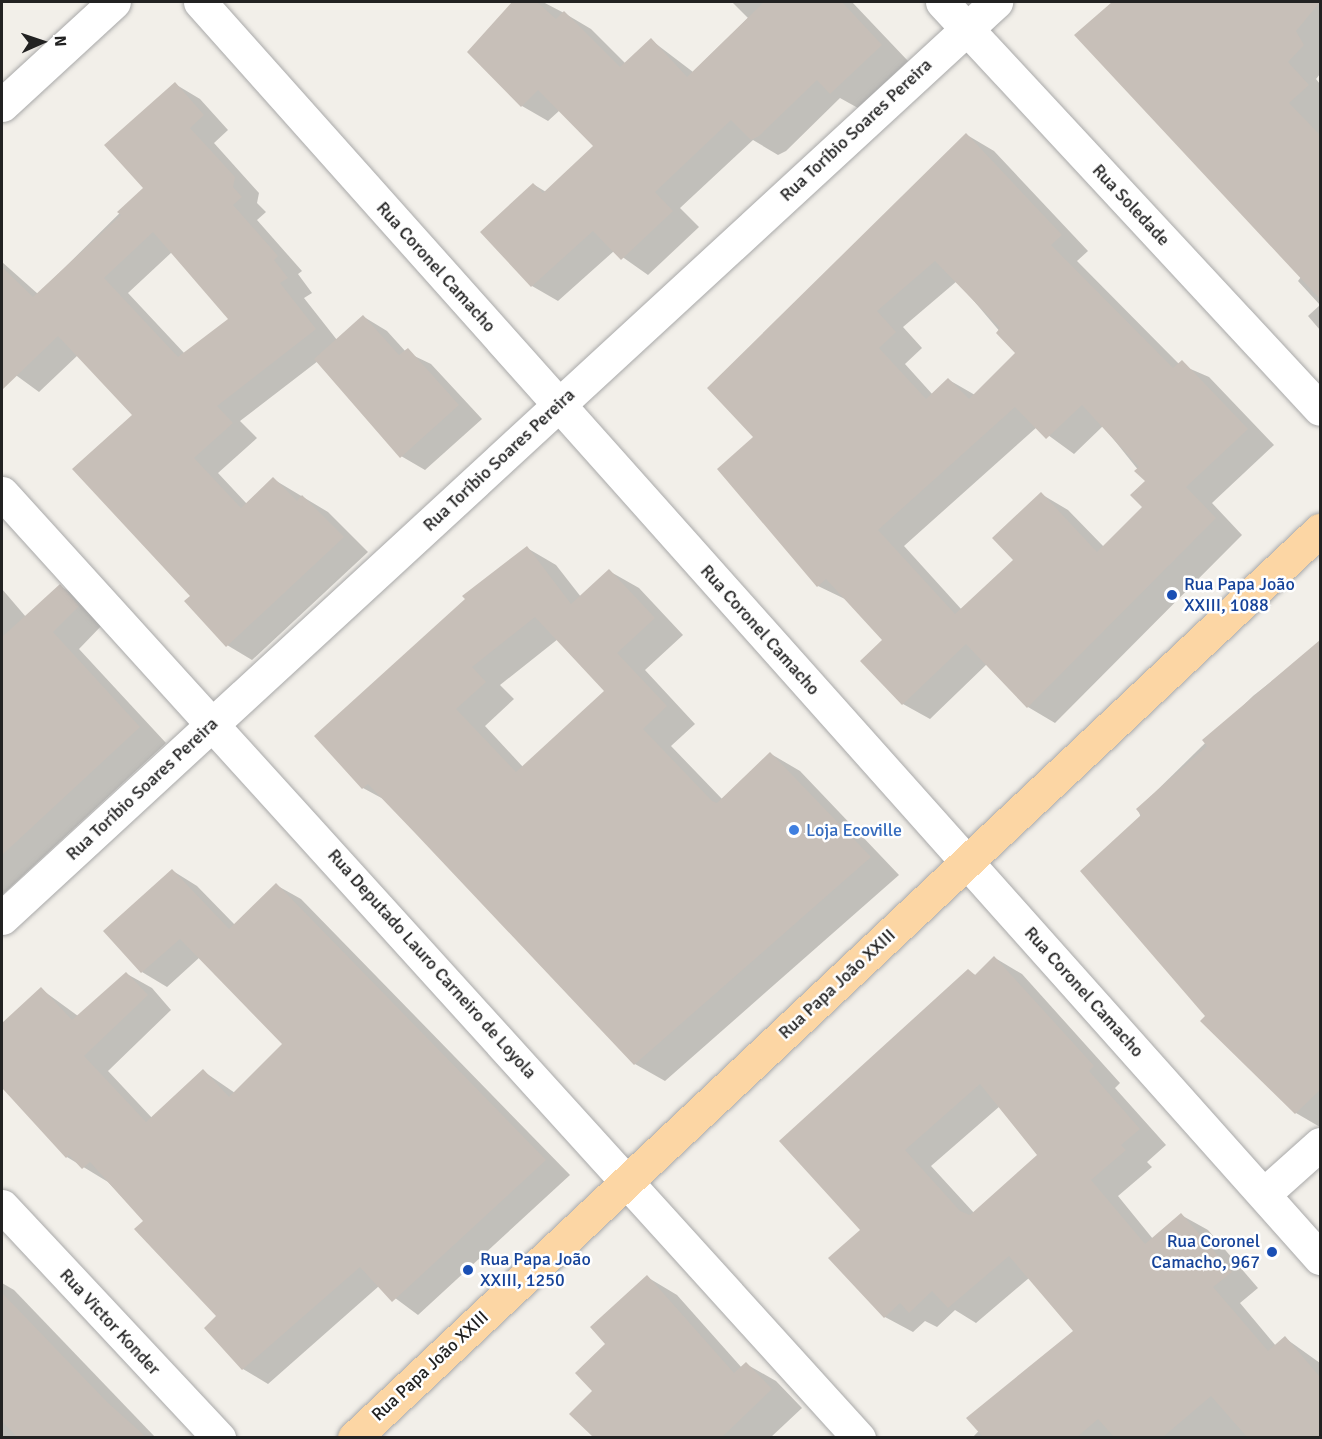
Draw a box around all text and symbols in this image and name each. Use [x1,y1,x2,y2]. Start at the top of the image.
north arrow [12,12,72,72]
text: N [50,35,70,47]
street label: Rua Toríbio Soares Pereira [776,54,936,206]
street label: Rua Soledade [1088,160,1174,250]
street label: Rua Coronel Camacho [372,197,500,337]
street label: Rua Toríbio Soares Pereira [419,384,579,536]
street label: Rua Coronel Camacho [696,560,824,700]
place label: Rua Papa João XXIII, 1088 [1184,574,1295,616]
marker: Rua Papa João XXIII, 1088 [1165,588,1179,602]
street label: Rua Toríbio Soares Pereira [62,713,222,865]
place label: Loja Ecoville [806,819,902,841]
marker: Loja Ecoville [787,823,801,837]
street label: Rua Deputado Lauro Carneiro de Loyola [323,845,541,1083]
street label: Rua Coronel Camacho [1020,922,1148,1062]
street label: Rua Papa João XXIII [774,924,900,1044]
place label: Rua Coronel Camacho, 967 [1151,1231,1260,1274]
marker: Rua Coronel Camacho, 967 [1265,1245,1279,1259]
place label: Rua Papa João XXIII, 1250 [480,1249,591,1292]
marker: Rua Papa João XXIII, 1250 [461,1263,475,1277]
street label: Rua Victor Konder [55,1264,165,1380]
street label: Rua Papa João XXIII [367,1306,493,1426]

